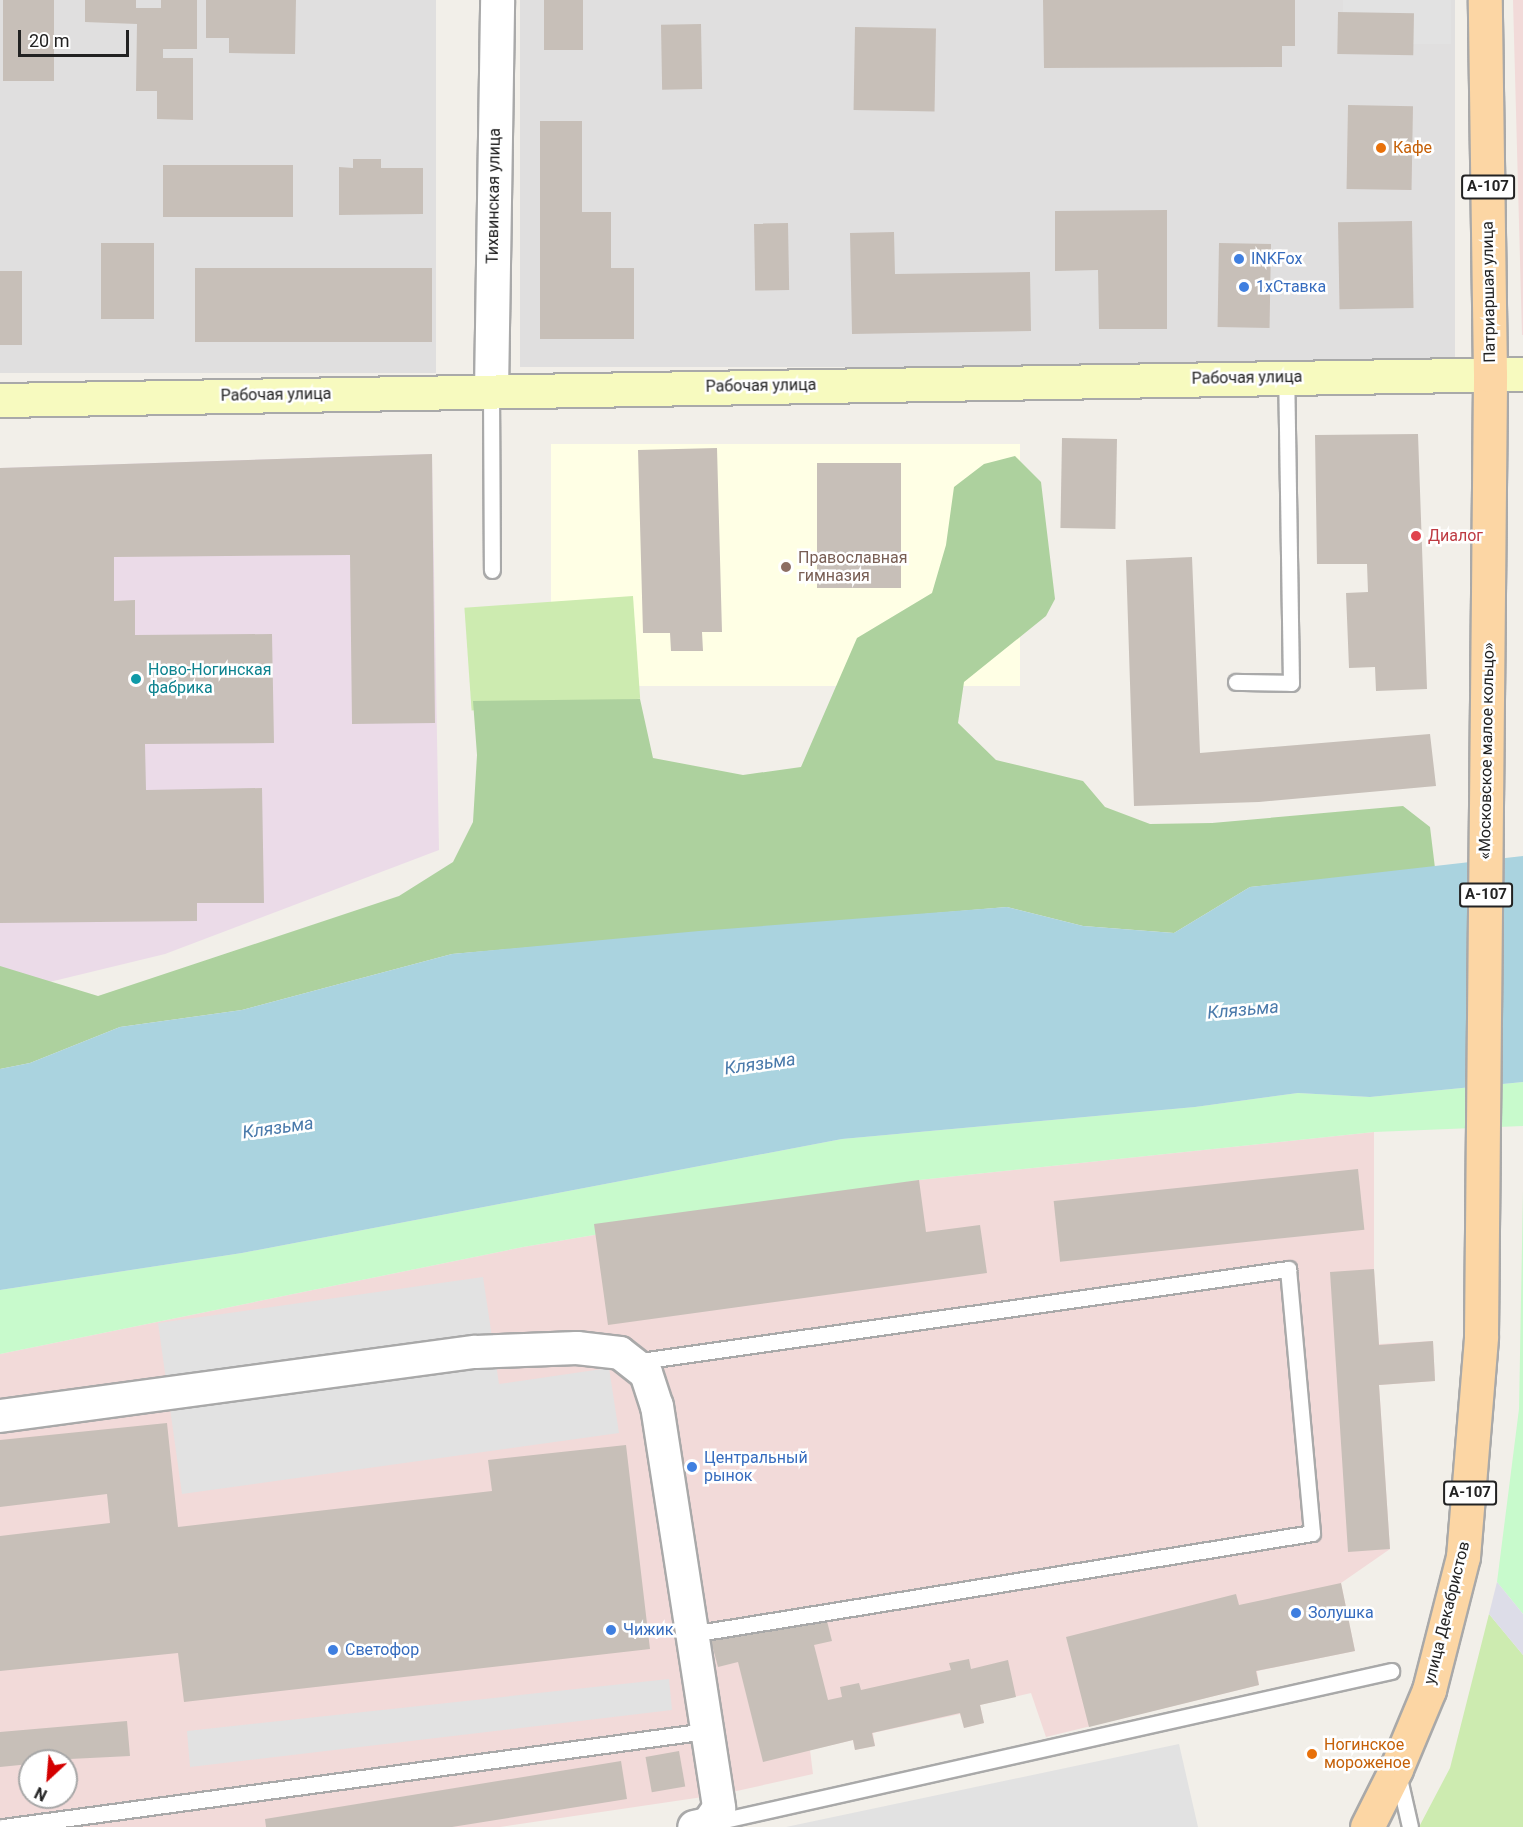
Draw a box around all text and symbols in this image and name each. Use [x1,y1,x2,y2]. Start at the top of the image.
scale bar [21,18,132,56]
text: 20 m [29,30,69,51]
street label: Тихвинская улица [483,128,505,264]
place label: Кафе [1393,138,1432,158]
marker: Кафе [1374,141,1388,155]
road number: А-107 [1461,175,1515,199]
street label: Патриаршая улица [1478,221,1500,363]
place label: INKFox [1251,249,1302,269]
marker: INKFox [1232,252,1246,266]
place label: 1xСтавка [1256,277,1326,297]
marker: 1xСтавка [1237,280,1251,294]
street label: Рабочая улица [1191,367,1303,389]
street label: Рабочая улица [705,375,817,397]
street label: Рабочая улица [220,384,332,406]
place label: Диалог [1428,526,1483,546]
marker: Диалог [1409,529,1423,543]
place label: Православная гимназия [798,548,908,586]
marker: Православная гимназия [779,560,793,574]
street label: «Московское малое кольцо» [1476,642,1498,860]
place label: Ново-Ногинская фабрика [148,660,271,698]
marker: Ново-Ногинская фабрика [129,672,143,686]
road number: А-107 [1459,883,1513,907]
water label: Клязьма [1206,996,1280,1024]
water label: Клязьма [723,1048,797,1080]
water label: Клязьма [241,1112,315,1144]
place label: Центральный рынок [704,1448,808,1486]
marker: Центральный рынок [685,1460,699,1474]
road number: А-107 [1443,1481,1497,1505]
street label: улица Декабристов [1420,1540,1474,1686]
place label: Золушка [1308,1603,1374,1623]
marker: Золушка [1289,1606,1303,1620]
place label: Чижик [623,1620,673,1640]
marker: Чижик [604,1623,618,1637]
place label: Светофор [345,1640,419,1660]
marker: Светофор [326,1643,340,1657]
place label: Ногинское мороженое [1324,1735,1410,1773]
marker: Ногинское мороженое [1305,1747,1319,1761]
north arrow [18,1749,78,1809]
text: N [32,1783,50,1805]

